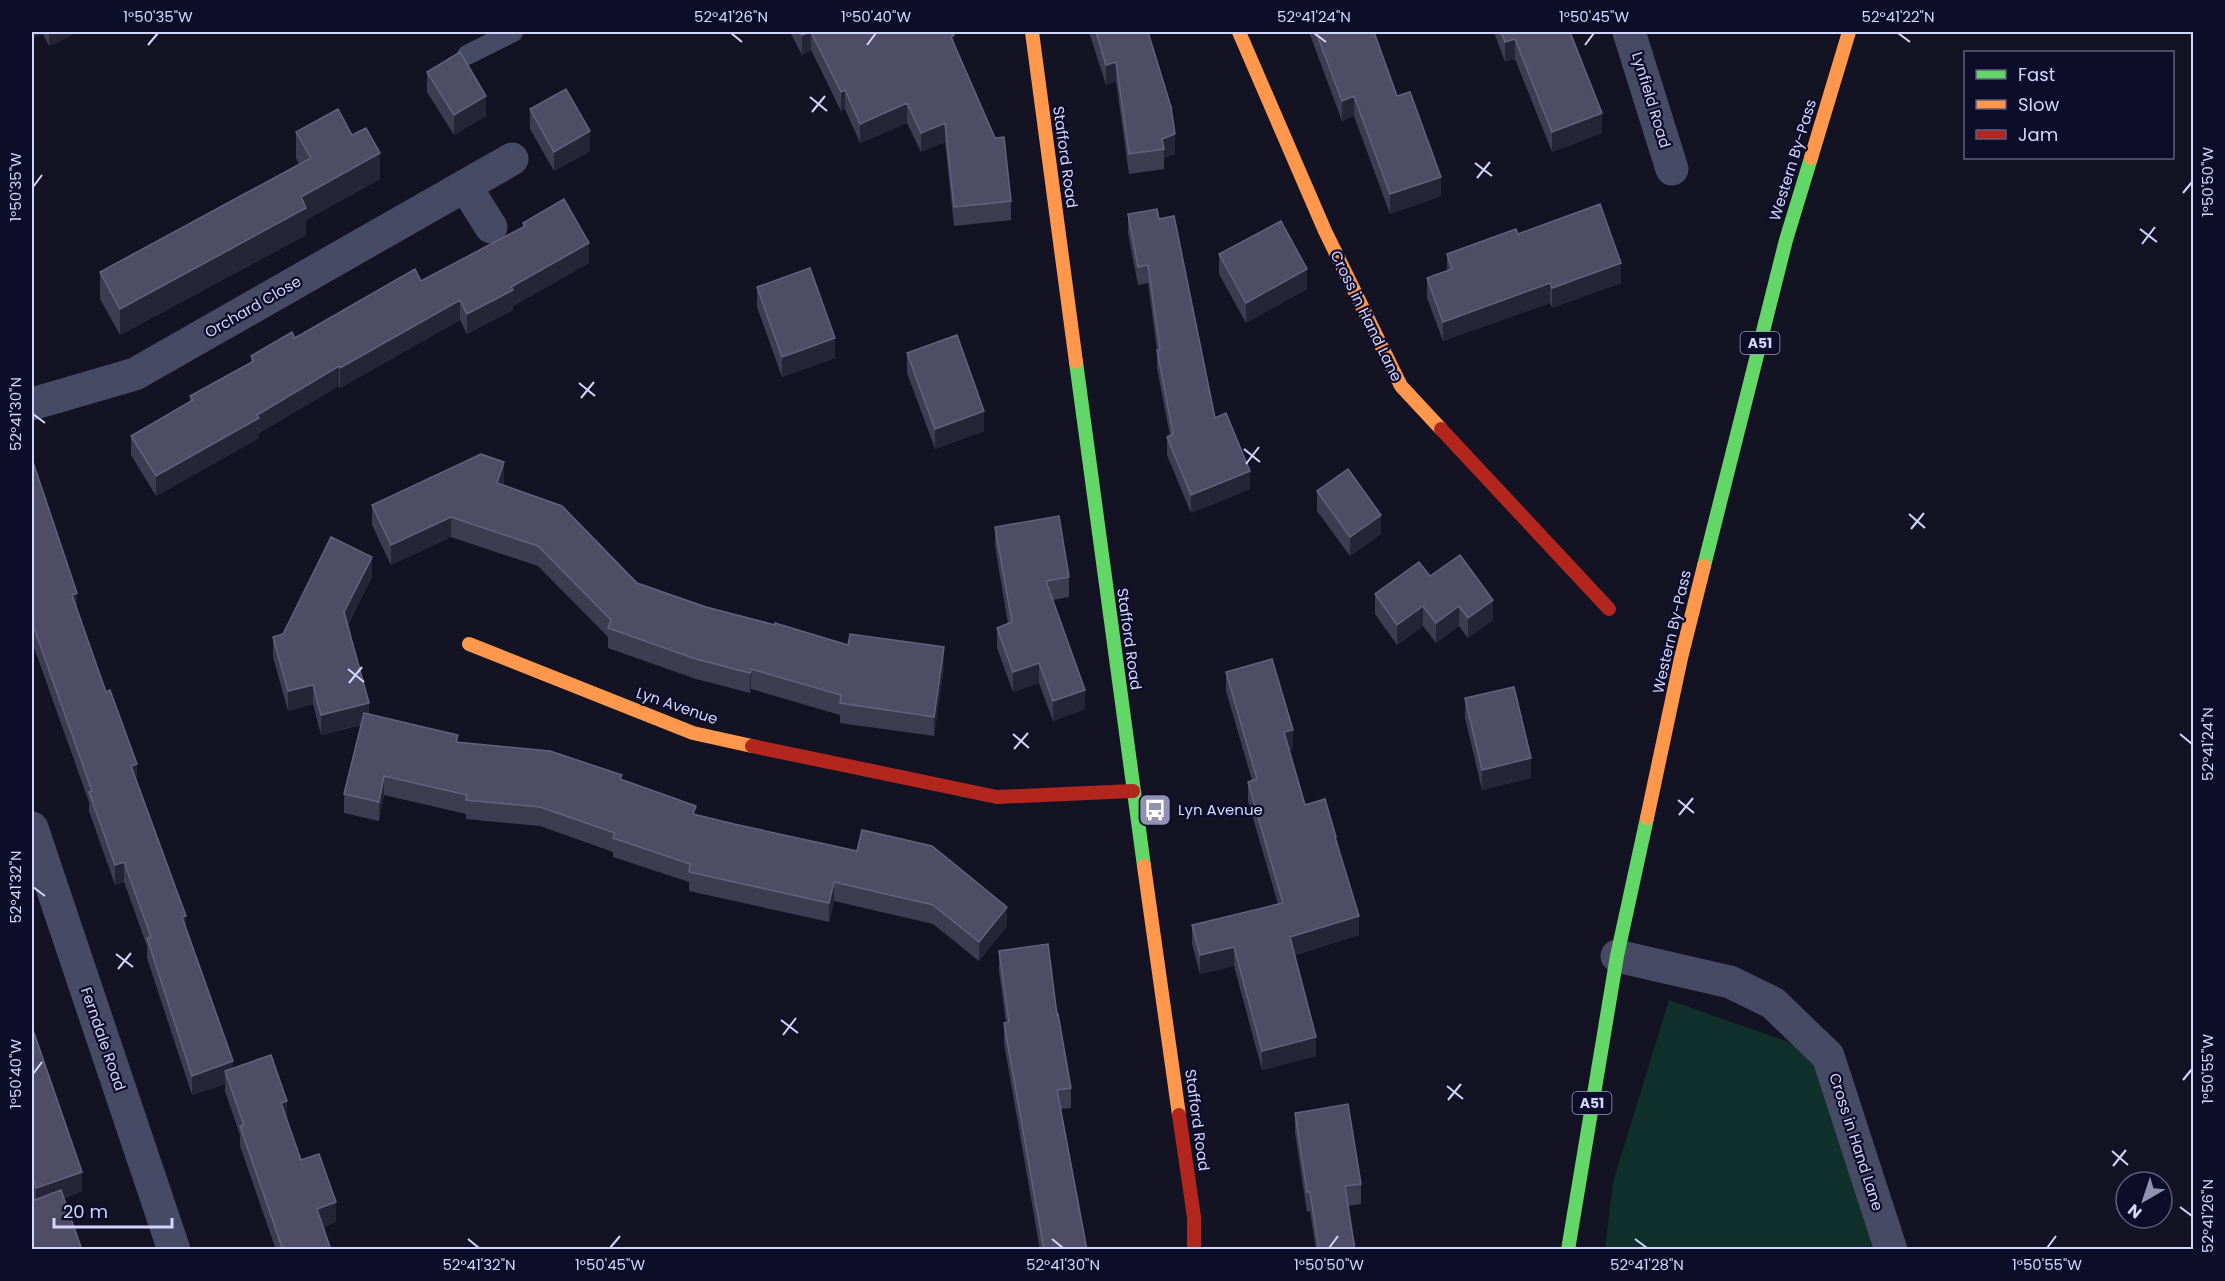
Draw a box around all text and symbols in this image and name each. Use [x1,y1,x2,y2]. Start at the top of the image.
text: 1°50'35"W [123,6,193,27]
text: 52°41'26"N [694,6,768,27]
text: 1°50'40"W [841,6,911,27]
text: 52°41'24"N [1277,6,1351,27]
text: 1°50'45"W [1559,6,1629,27]
text: 52°41'22"N [1862,6,1935,27]
street label: Lynfield Road [1627,49,1676,150]
legend [1964,51,2174,159]
text: Fast [2018,62,2055,87]
text: Slow [2018,92,2060,117]
street label: Western By-Pass [1764,96,1821,223]
street label: Stafford Road [1048,105,1083,209]
text: Jam [2018,122,2058,147]
text: 1°50'50"W [2197,147,2218,217]
text: 1°50'35"W [5,152,26,222]
street label: Cross in Hand Lane [1326,247,1407,385]
street label: Orchard Close [201,270,305,343]
road number: A51 [1740,332,1780,354]
text: 52°41'30"N [5,377,26,451]
street label: Western By-Pass [1647,568,1696,696]
street label: Stafford Road [1112,587,1147,691]
street label: Lyn Avenue [634,682,721,729]
text: 52°41'24"N [2197,707,2218,781]
bus stop icon: Lyn Avenue [1137,792,1173,828]
place label: Lyn Avenue [1178,799,1263,820]
text: 52°41'32"N [5,850,26,924]
street label: Ferndale Road [76,984,131,1093]
text: 1°50'55"W [2197,1034,2218,1104]
text: 1°50'40"W [5,1039,26,1109]
street label: Stafford Road [1180,1068,1215,1172]
street label: Cross in Hand Lane [1824,1070,1889,1213]
road number: A51 [1572,1092,1612,1114]
north arrow [2114,1170,2174,1230]
text: 52°41'26"N [2197,1179,2218,1253]
scale bar [54,1191,172,1229]
text: 20 m [63,1199,108,1224]
text: N [2123,1199,2147,1224]
text: 52°41'32"N [442,1254,516,1275]
text: 1°50'45"W [575,1254,645,1275]
text: 52°41'30"N [1026,1254,1100,1275]
text: 1°50'50"W [1294,1254,1364,1275]
text: 52°41'28"N [1610,1254,1684,1275]
text: 1°50'55"W [2012,1254,2082,1275]

